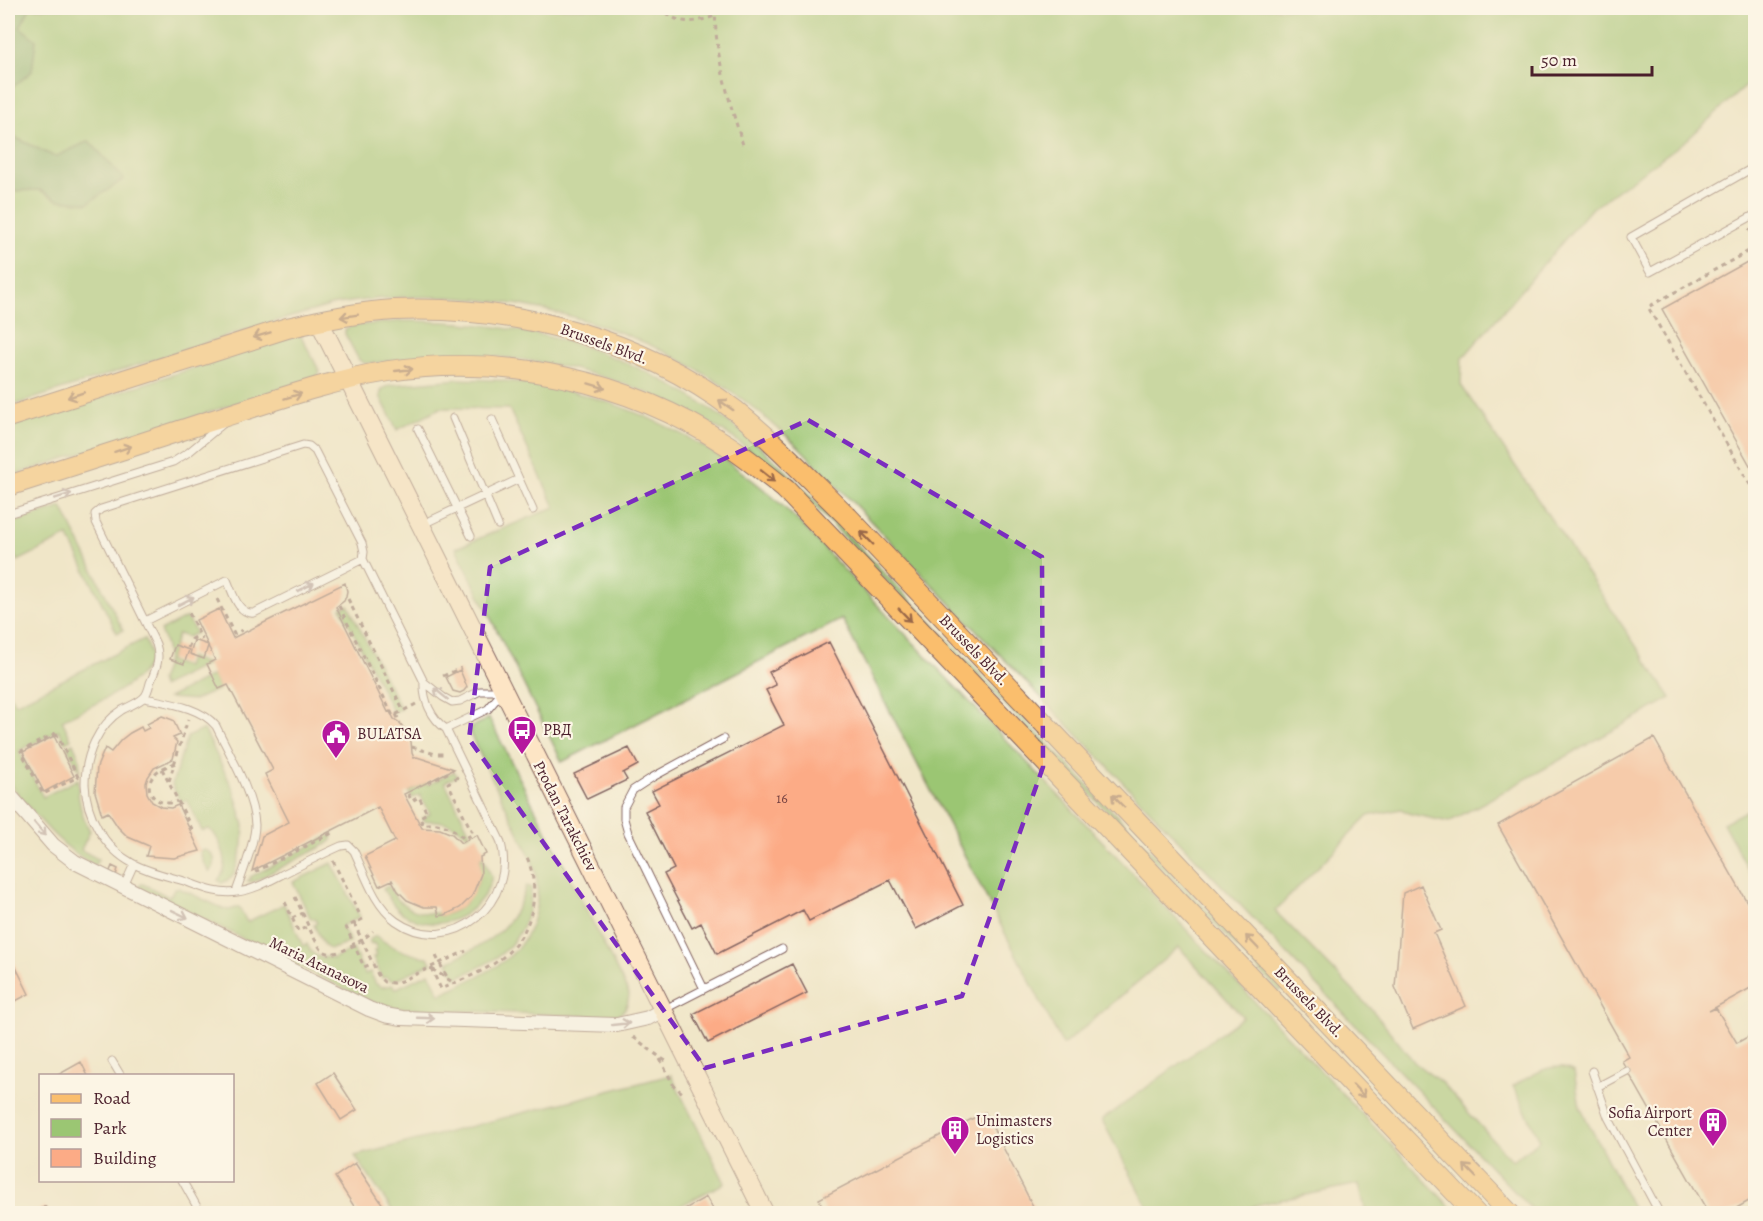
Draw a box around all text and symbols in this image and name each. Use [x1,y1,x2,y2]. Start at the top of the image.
scale bar [1532,39,1652,77]
text: 50 m [1541,48,1577,72]
one-way arrow [339,311,359,322]
street label: Brussels Blvd. [557,318,651,370]
one-way arrow [253,330,272,341]
one-way arrow [394,364,414,375]
one-way arrow [587,381,606,392]
one-way arrow [67,390,86,401]
one-way arrow [283,390,302,401]
one-way arrow [718,399,734,411]
one-way arrow [113,443,132,454]
one-way arrow [760,469,776,482]
one-way arrow [53,490,72,501]
one-way arrow [861,531,875,546]
one-way arrow [297,581,315,593]
one-way arrow [177,595,194,607]
one-way arrow [898,607,912,622]
street label: Brussels Blvd. [934,609,1014,691]
one-way arrow [433,688,449,701]
bus stop icon: РВД [506,714,538,756]
public building icon: BULATSA [320,718,352,760]
place label: РВД [543,719,572,741]
place label: BULATSA [357,723,422,745]
street label: Prodan Tarakchiev [528,757,603,876]
house number: 16 [776,789,788,808]
one-way arrow [1111,794,1125,809]
one-way arrow [33,822,47,837]
one-way arrow [170,909,188,921]
street label: Maria Atanasova [265,931,373,999]
one-way arrow [1245,935,1259,950]
street label: Brussels Blvd. [1269,961,1349,1043]
one-way arrow [416,1013,436,1024]
one-way arrow [611,1018,631,1029]
legend [39,1074,234,1182]
one-way arrow [1351,1084,1366,1099]
text: Road [93,1086,131,1110]
place label: Sofia Airport Center [1608,1102,1692,1142]
building icon: Sofia Airport Center [1697,1106,1729,1148]
place label: Unimasters Logistics [976,1110,1052,1150]
building icon: Unimasters Logistics [939,1114,971,1156]
text: Park [93,1116,127,1140]
text: Building [93,1146,157,1170]
one-way arrow [1463,1164,1477,1179]

